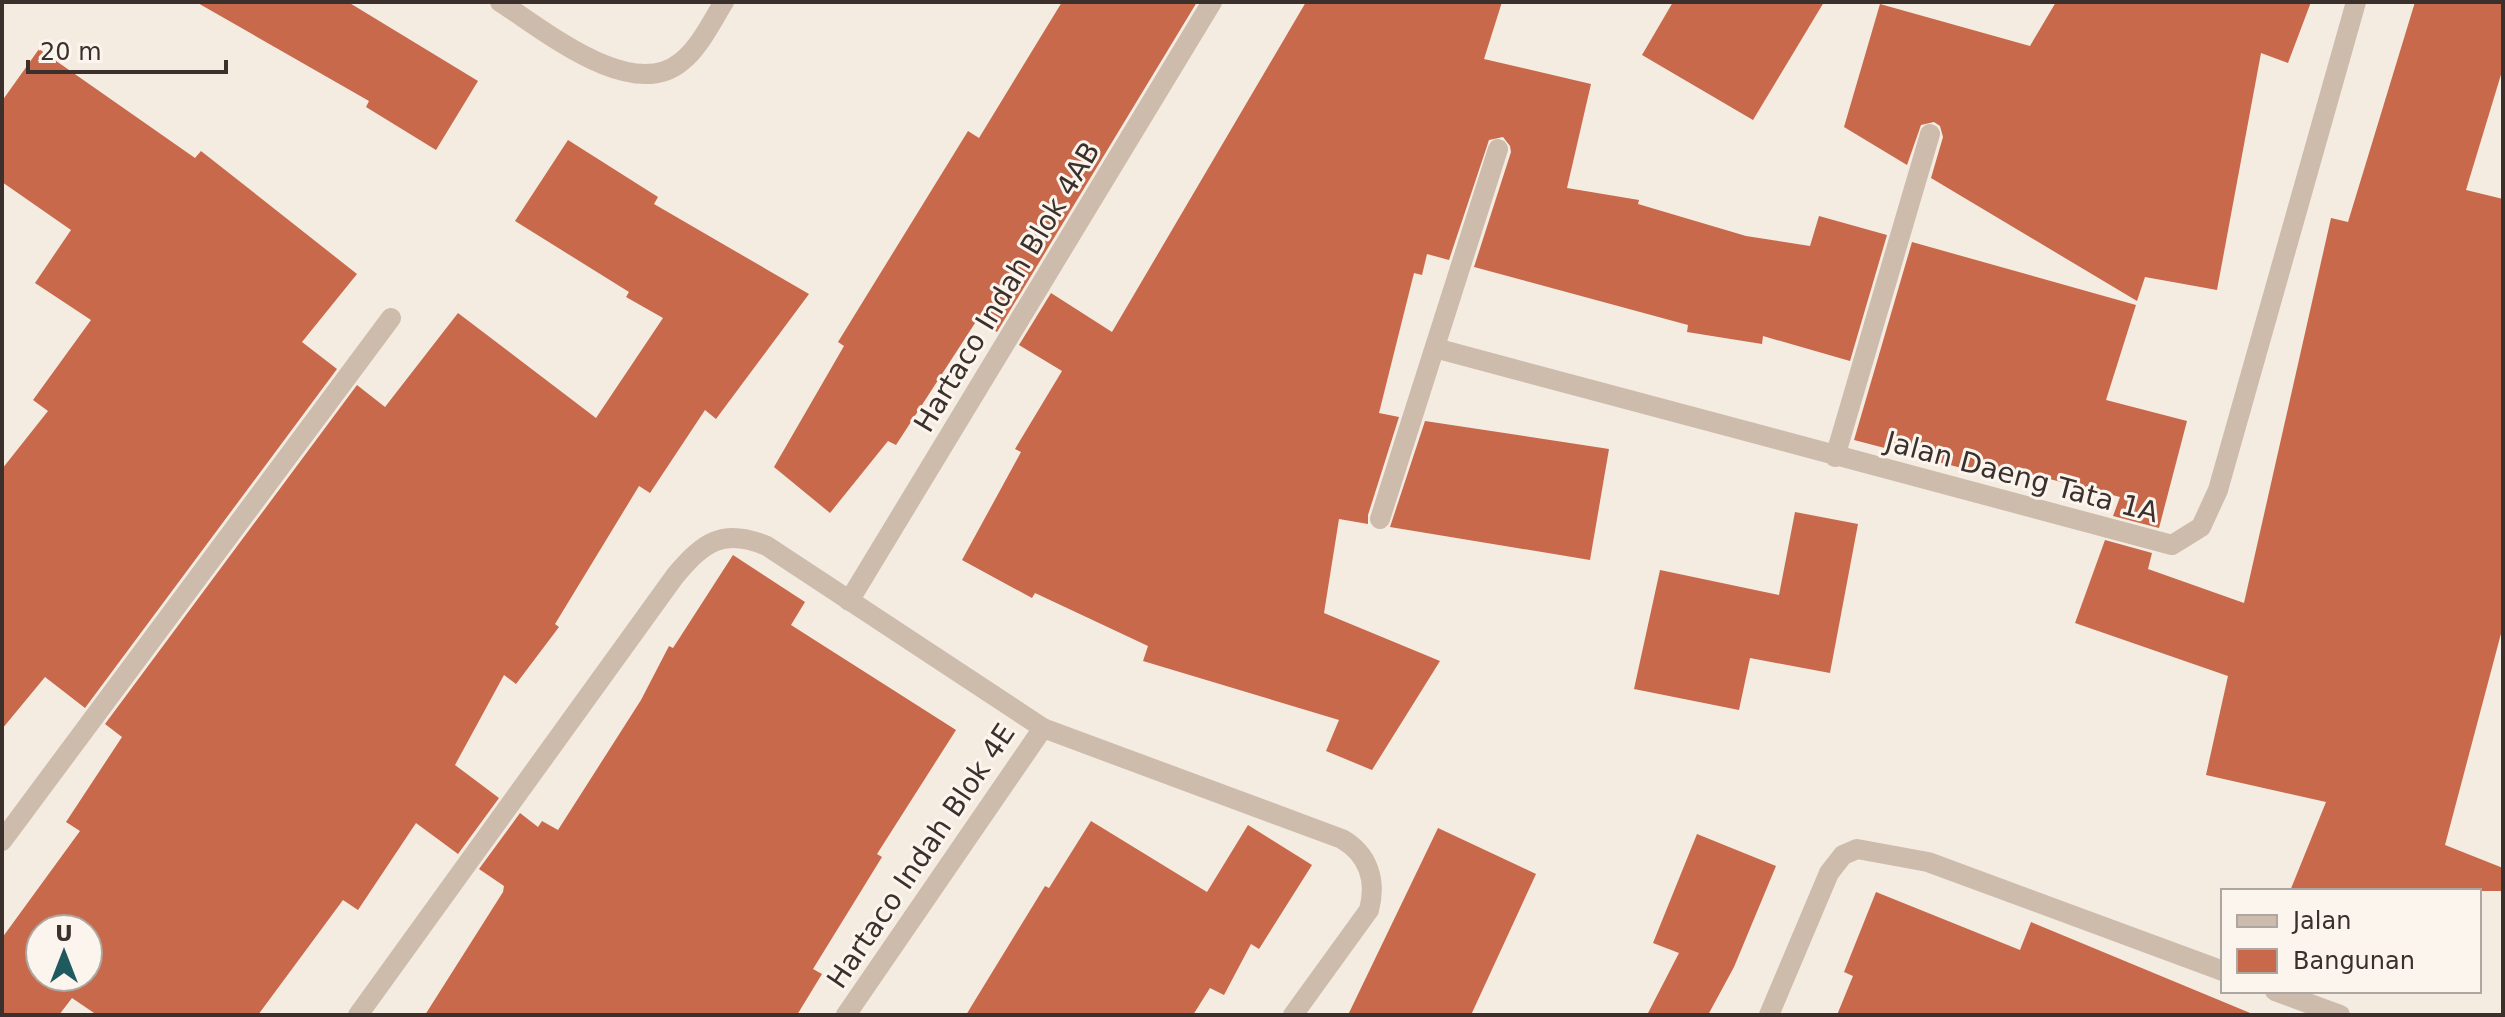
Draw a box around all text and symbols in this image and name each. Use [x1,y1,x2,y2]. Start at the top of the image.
scale bar [28,24,226,74]
text: 20 m [40,38,102,66]
street label: Hartaco Indah Blok 4AB [907,136,1107,438]
street label: Jalan Daeng Tata 1A [1880,424,2162,529]
street label: Hartaco Indah Blok 4E [820,718,1022,994]
legend [2221,889,2481,993]
text: Jalan [2291,907,2351,935]
north arrow [24,913,104,993]
text: U [55,921,73,946]
text: Bangunan [2293,947,2415,975]

